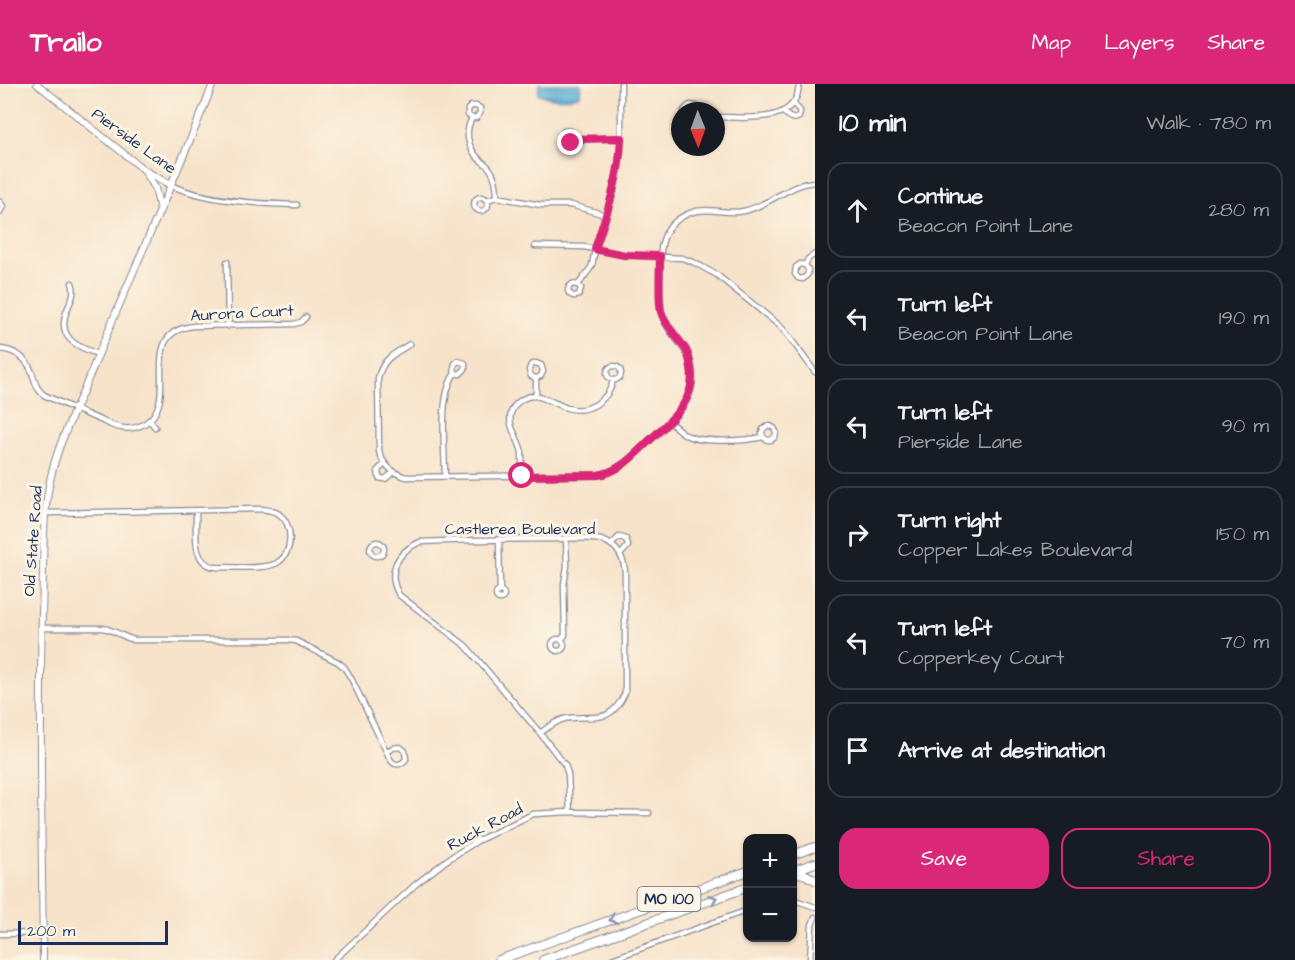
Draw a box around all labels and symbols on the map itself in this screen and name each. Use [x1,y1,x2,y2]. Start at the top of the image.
north arrow [671,102,725,156]
street label: Pierside Lane [87,103,181,179]
route end [557,129,583,155]
street label: Aurora Court [190,299,295,327]
route start [508,462,534,488]
street label: Old State Road [18,485,48,597]
street label: Castlerea Boulevard [445,518,595,540]
street label: Ruck Road [443,798,527,856]
road number: MO 100 [638,887,700,911]
one-way arrow [707,894,718,906]
one-way arrow [609,911,619,924]
scale bar [18,918,168,946]

